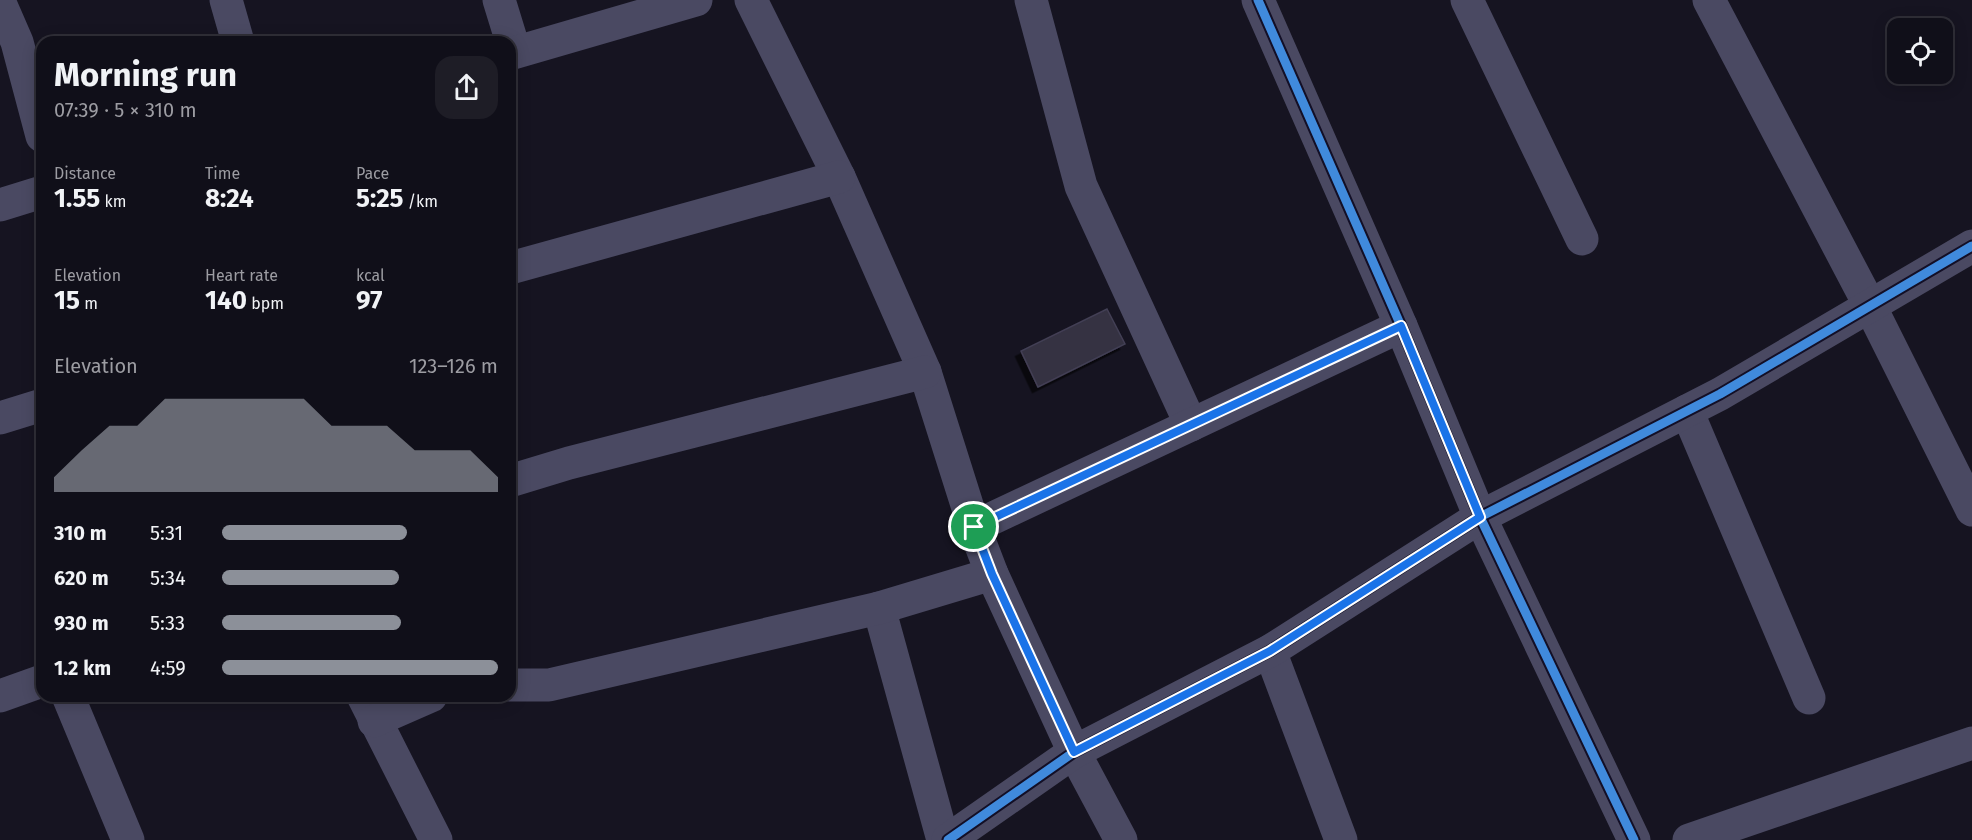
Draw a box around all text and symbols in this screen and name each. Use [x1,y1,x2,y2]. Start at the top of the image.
map controls [1887,18,1953,84]
button: locate [1887,18,1953,84]
text: Morning run [54,55,237,95]
button: share [435,56,498,119]
text: 07:39 · 5 × 310 m [54,98,197,122]
text: Distance [54,164,116,183]
text: Time [205,164,240,183]
text: Pace [356,164,389,183]
text: 1.55 [54,183,100,214]
text: 8:24 [205,183,254,214]
text: 5:25 [356,183,404,214]
text: km [100,192,126,211]
text: /km [404,192,438,211]
text: Elevation [54,266,121,285]
text: Heart rate [205,266,278,285]
text: kcal [356,266,385,285]
text: 15 [54,285,80,316]
text: 140 [205,285,247,316]
text: 97 [356,285,382,316]
text: m [80,294,98,313]
text: bpm [247,294,284,313]
text: Elevation [54,354,138,378]
text: 123–126 m [409,354,498,378]
pin [948,501,999,552]
icon: arrive [957,510,990,543]
text: 310 m [54,521,107,545]
text: 5:31 [150,521,183,545]
text: 620 m [54,566,109,590]
text: 5:34 [150,566,186,590]
text: 930 m [54,611,109,635]
text: 5:33 [150,611,185,635]
text: 1.2 km [54,656,111,680]
text: 4:59 [150,656,186,680]

